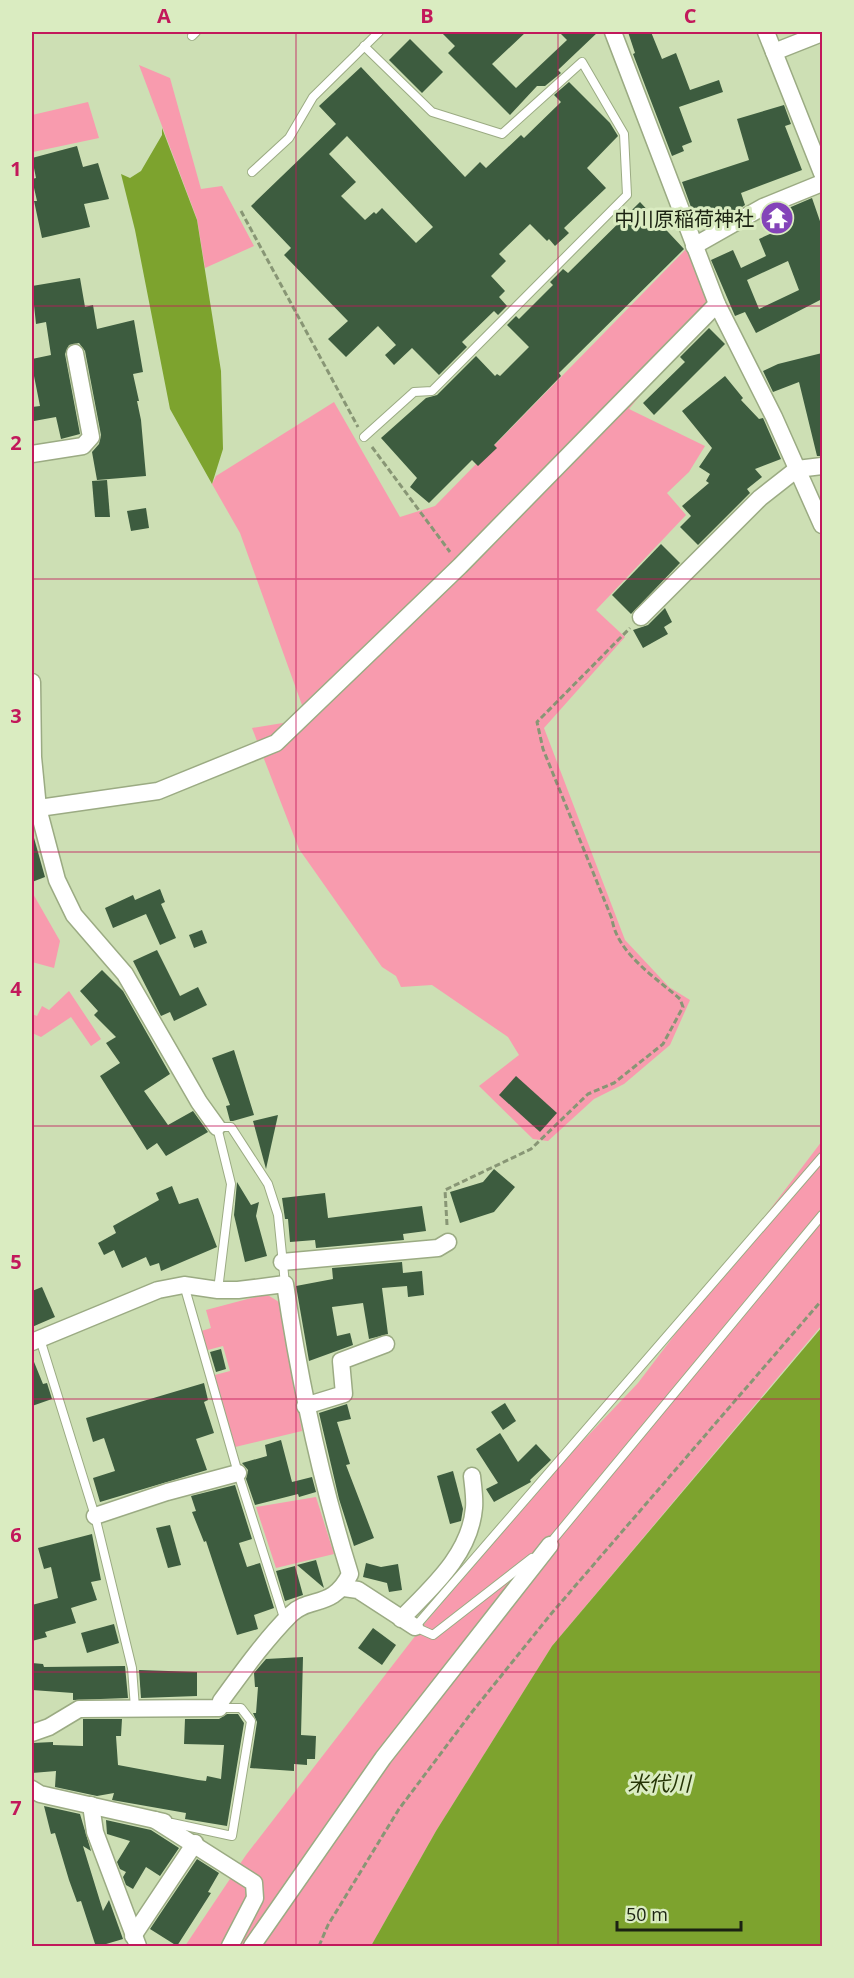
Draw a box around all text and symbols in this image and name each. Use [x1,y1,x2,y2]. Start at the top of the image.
text: A [157,2,171,29]
text: B [420,2,434,29]
text: C [684,2,697,29]
text: 1 [10,155,22,182]
temple icon: 中川原稲荷神社 [759,200,795,236]
place label: 中川原稲荷神社 [614,205,754,232]
text: 2 [10,429,22,456]
text: 3 [10,702,22,729]
text: 4 [10,975,22,1002]
text: 5 [10,1248,22,1275]
text: 6 [10,1521,22,1548]
water label: 米代川 [628,1769,692,1797]
text: 7 [10,1794,22,1821]
scale bar [617,1894,742,1932]
text: 50 m [626,1902,668,1926]

